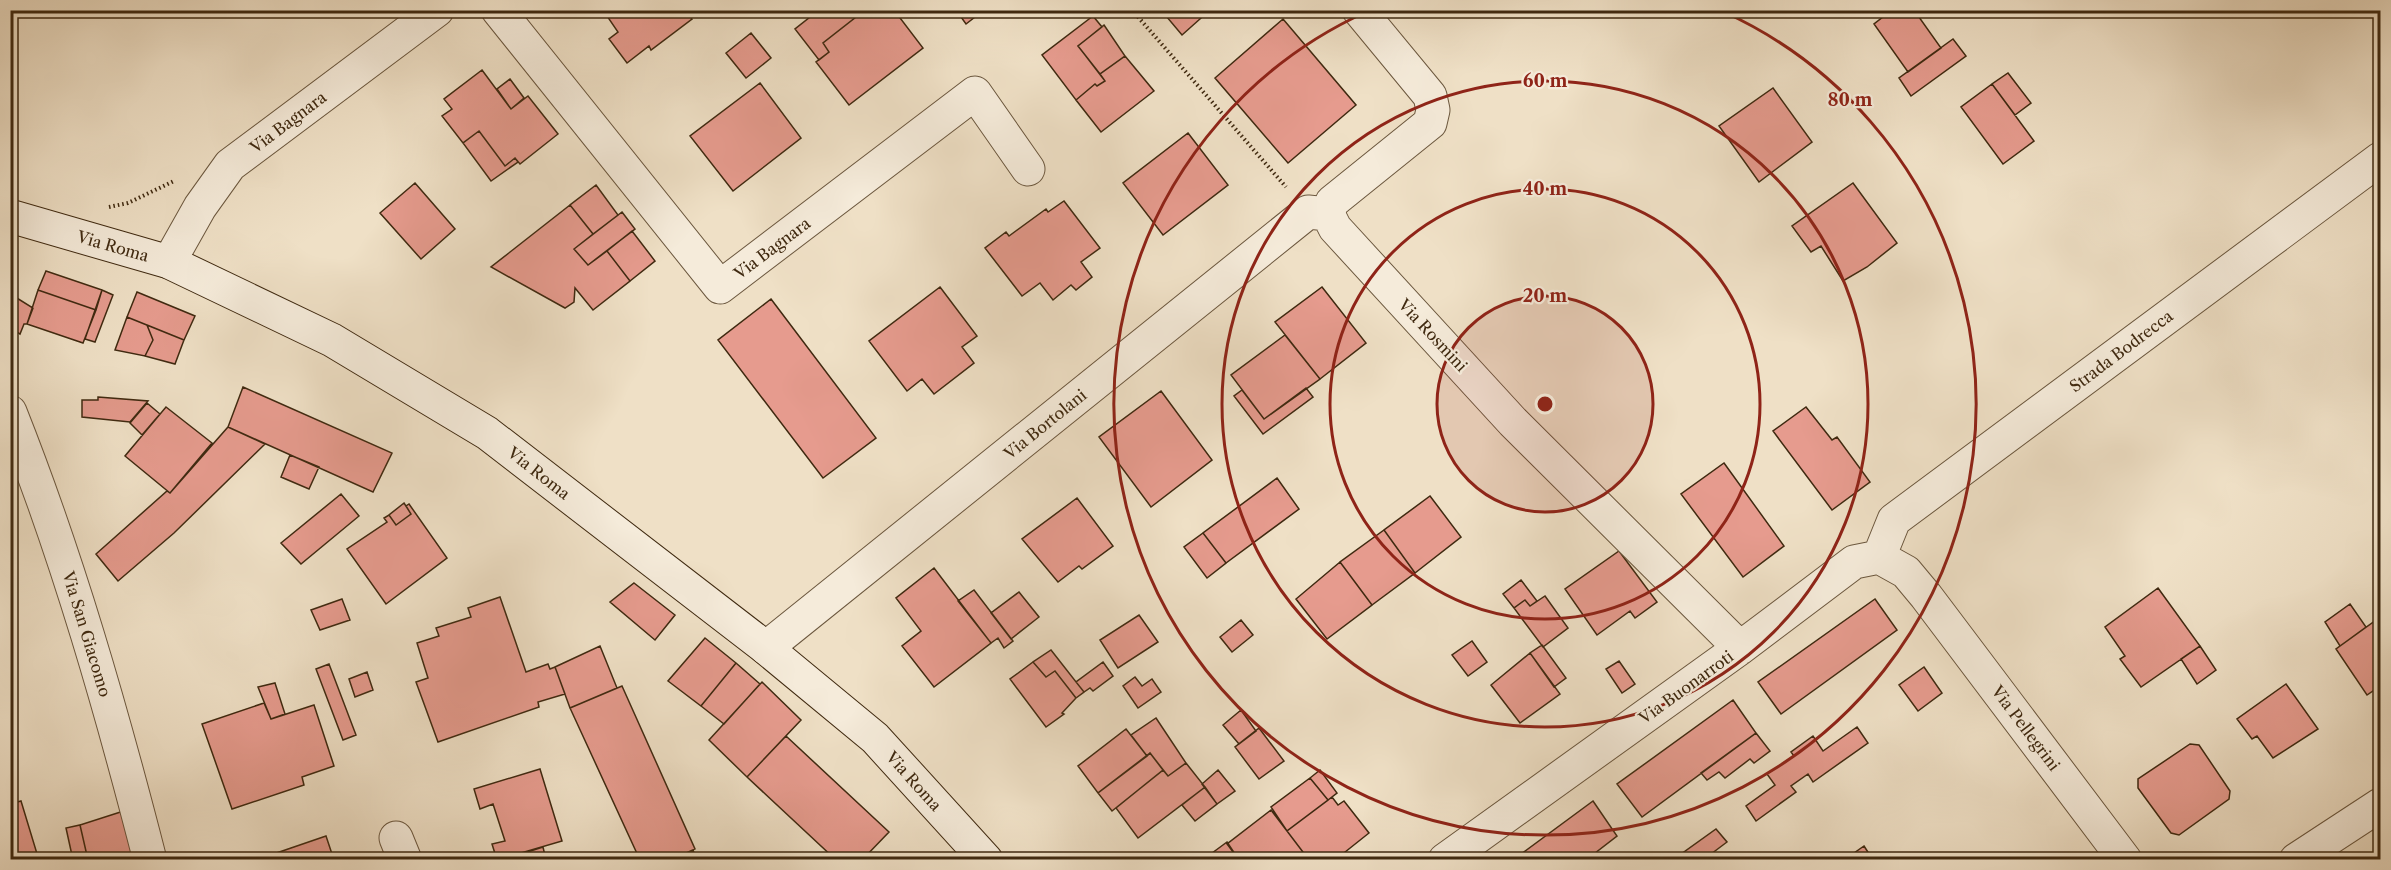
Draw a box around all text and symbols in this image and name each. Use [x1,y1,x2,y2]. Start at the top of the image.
text: 60 m [1523,70,1567,92]
street label: Via Bagnara [245,86,331,158]
text: 80 m [1827,89,1873,111]
text: 40 m [1523,178,1567,200]
street label: Via Bagnara [729,212,815,284]
street label: Via Roma [74,226,152,266]
text: 20 m [1523,285,1567,307]
street label: Via Rosmini [1394,294,1472,376]
street label: Strada Bodrecca [2065,305,2177,396]
street label: Via Bortolani [999,385,1090,464]
centre of rings [1535,394,1555,414]
street label: Via Roma [503,442,575,504]
street label: Via San Giacomo [58,568,116,699]
street label: Via Buonarroti [1634,646,1737,729]
street label: Via Pellegrini [1987,681,2065,775]
street label: Via Roma [881,746,946,815]

